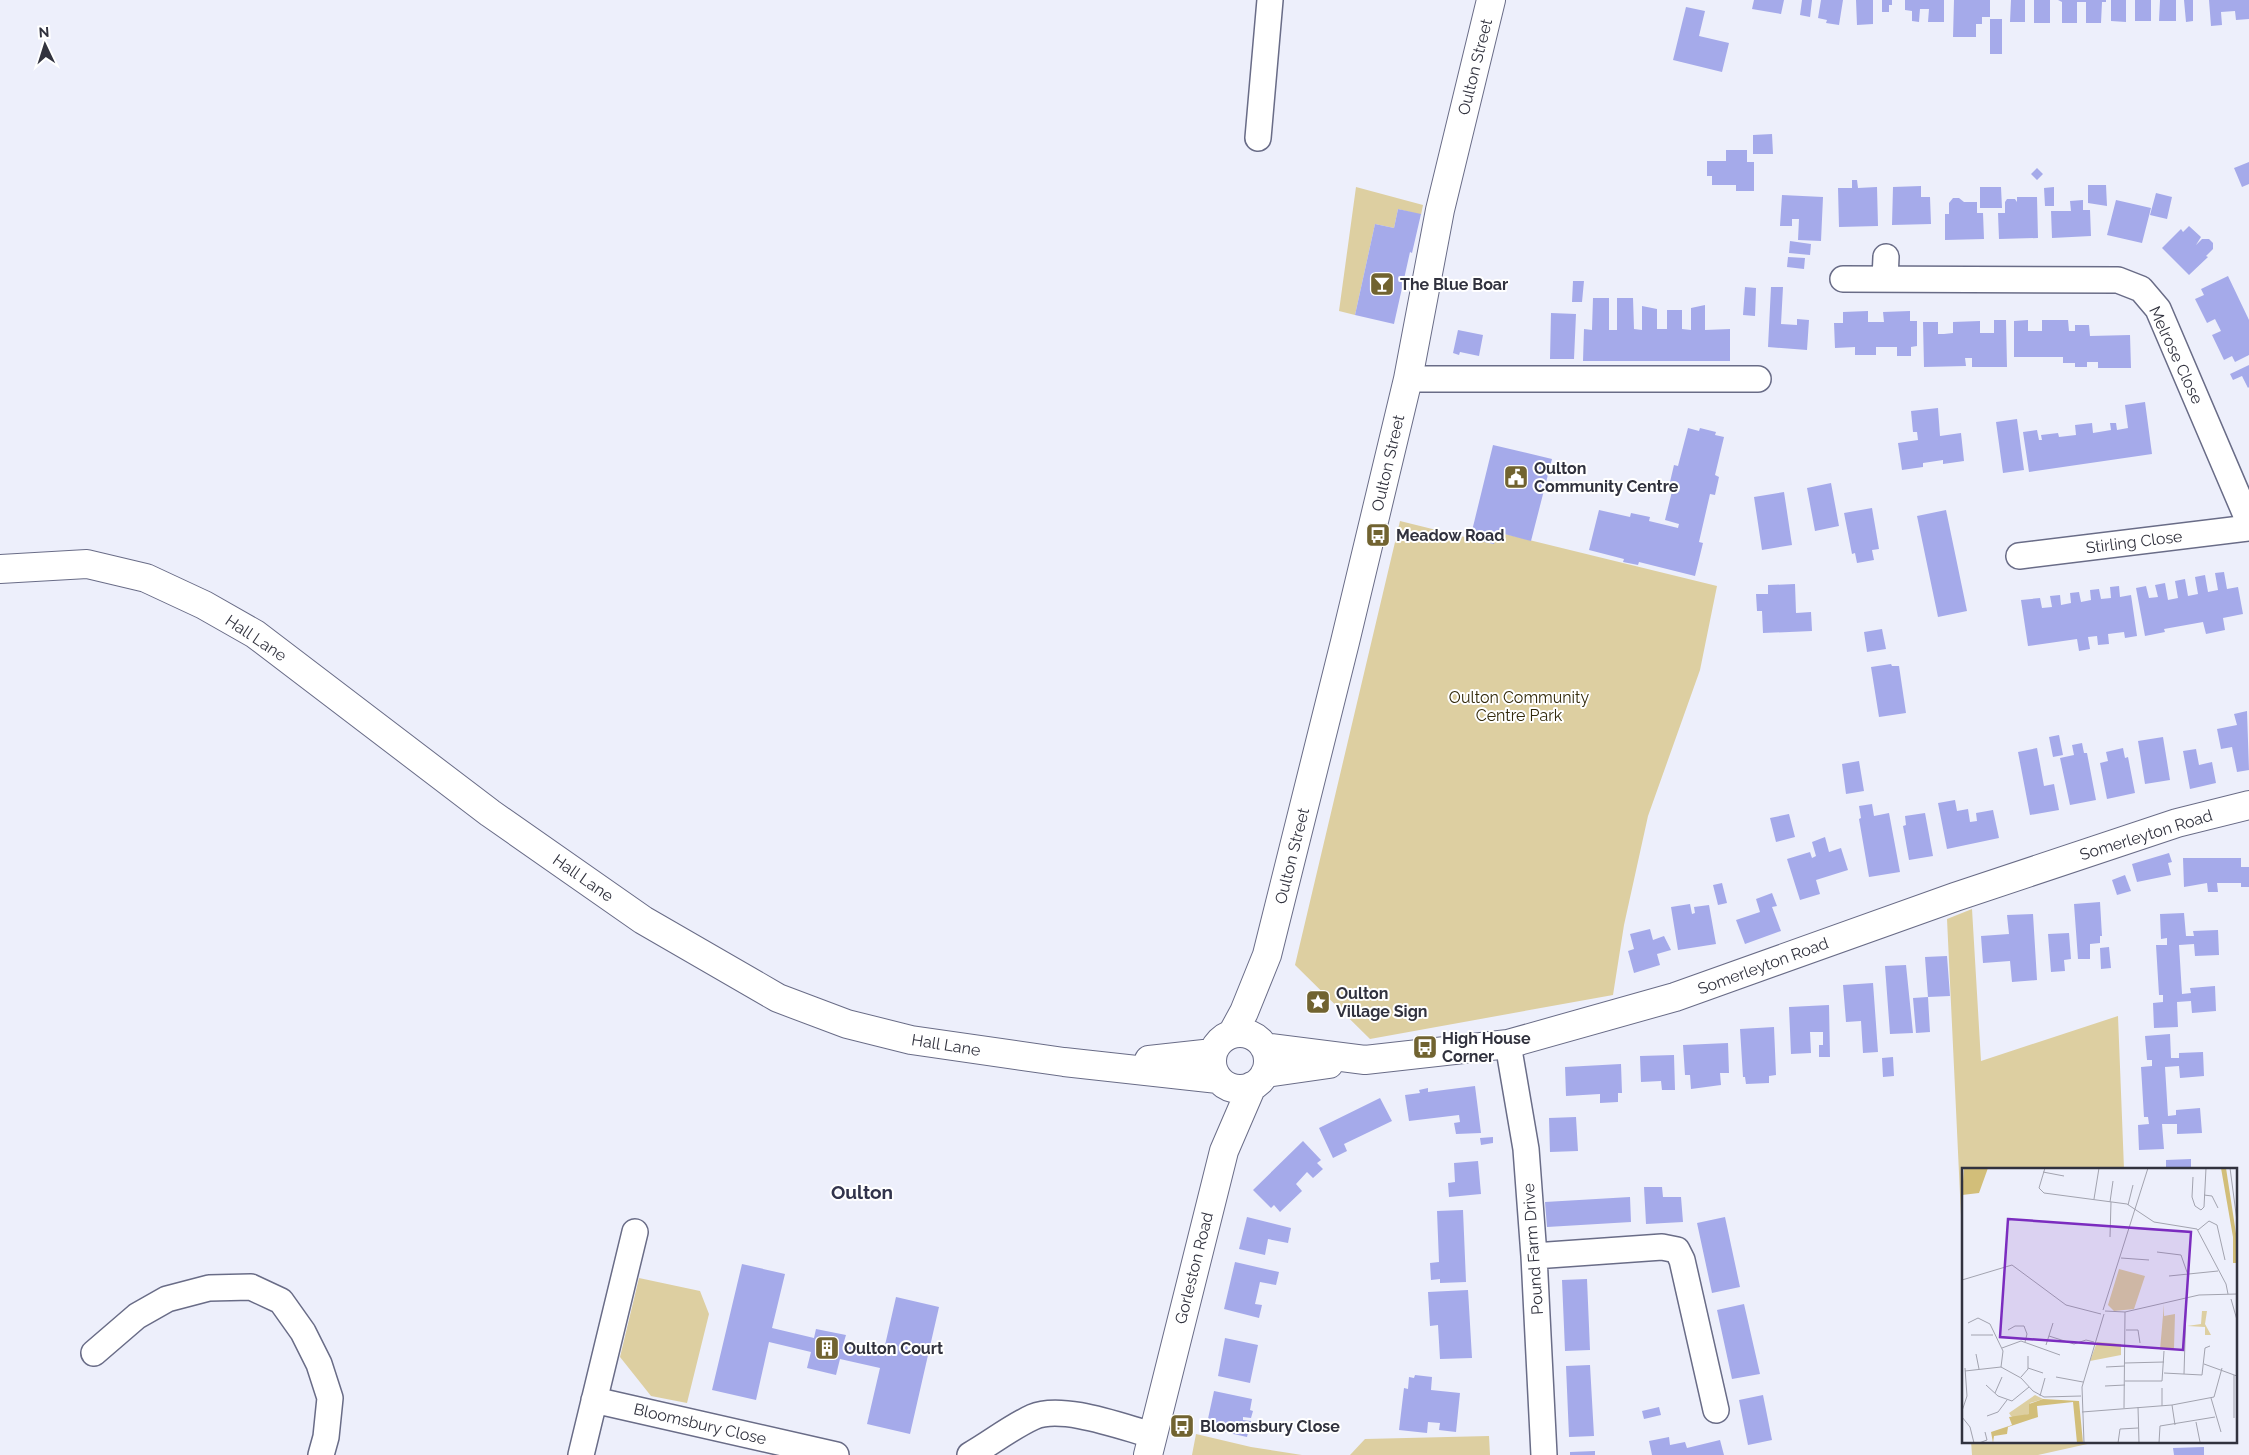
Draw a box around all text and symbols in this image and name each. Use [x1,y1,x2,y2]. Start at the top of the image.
street label: Oulton Street [1454,16,1496,117]
north arrow [20,20,70,70]
text: N [38,24,50,40]
bar icon: The Blue Boar [1369,271,1395,297]
place label: The Blue Boar [1400,275,1508,294]
street label: Melrose Close [2145,303,2207,407]
street label: Oulton Street [1368,412,1408,513]
place label: Oulton Community Centre [1534,459,1679,496]
public building icon: Oulton Community Centre [1503,464,1529,490]
bus stop icon: Meadow Road [1365,522,1391,548]
place label: Meadow Road [1396,526,1505,545]
street label: Stirling Close [2085,527,2183,557]
street label: Hall Lane [222,611,290,665]
park label: Oulton Community Centre Park [1449,688,1589,725]
street label: Oulton Street [1271,805,1313,906]
street label: Somerleyton Road [2077,806,2215,864]
street label: Hall Lane [549,850,617,906]
street label: Somerleyton Road [1695,934,1831,998]
place label: Oulton Village Sign [1336,984,1428,1021]
place icon: Oulton Village Sign [1305,989,1331,1015]
place label: High House Corner [1442,1029,1531,1066]
street label: Hall Lane [910,1030,982,1060]
bus stop icon: High House Corner [1412,1034,1438,1060]
inset map [1962,1168,2236,1442]
district label: Oulton [831,1181,893,1203]
street label: Pound Farm Drive [1519,1183,1547,1315]
street label: Gorleston Road [1171,1210,1217,1326]
building icon: Oulton Court [814,1335,840,1361]
place label: Oulton Court [844,1339,943,1358]
street label: Bloomsbury Close [632,1399,768,1449]
bus stop icon: Bloomsbury Close [1169,1413,1195,1439]
place label: Bloomsbury Close [1200,1417,1340,1436]

